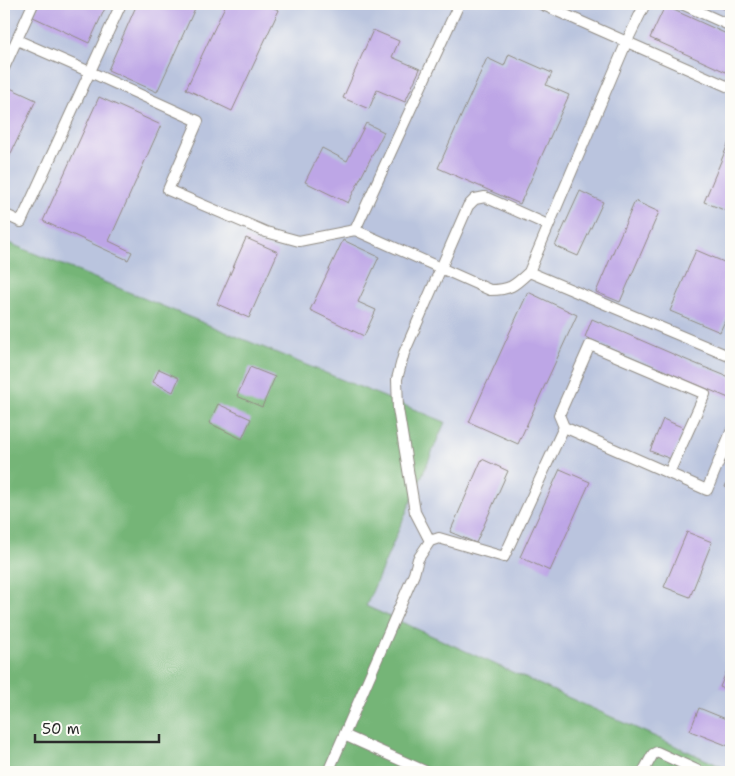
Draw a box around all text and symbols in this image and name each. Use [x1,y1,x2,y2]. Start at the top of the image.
scale bar [35,711,159,743]
text: 50 m [42,719,80,739]

